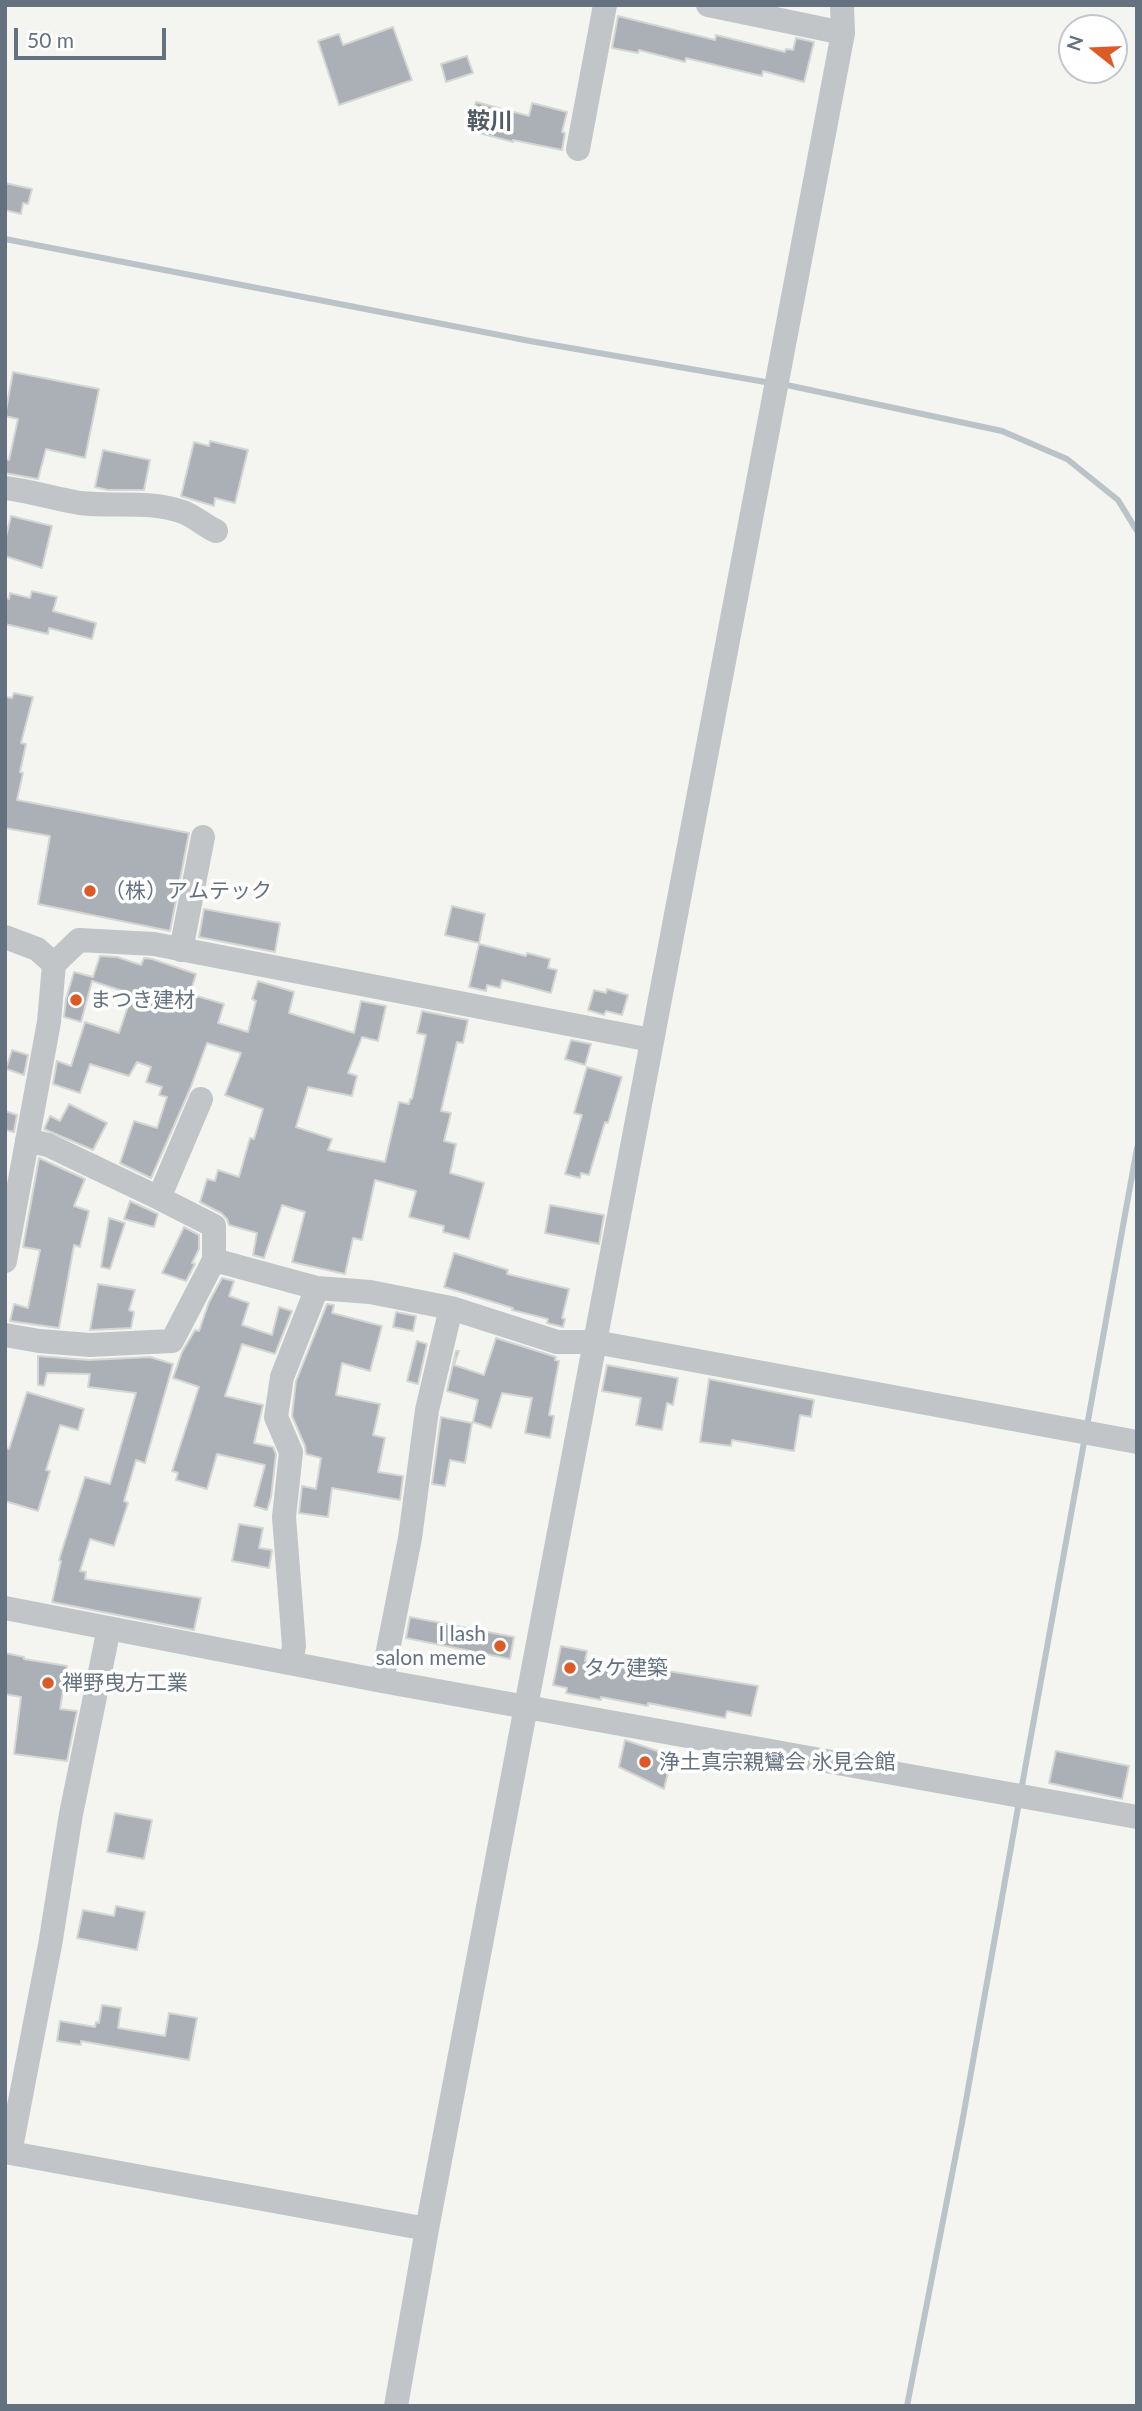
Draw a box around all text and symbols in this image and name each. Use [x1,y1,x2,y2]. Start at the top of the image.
scale bar [18,14,170,58]
north arrow [1058,14,1128,84]
text: 50 m [27,27,74,52]
text: N [1061,32,1088,53]
district label: 鞍川 [467,108,513,136]
place label: （株）アムテック [104,878,272,904]
marker: （株）アムテック [82,883,98,899]
place label: まつき建材 [90,987,195,1013]
marker: まつき建材 [68,992,84,1008]
place label: I lash salon meme [376,1621,486,1671]
marker: I lash salon meme [492,1638,508,1654]
place label: タケ建築 [584,1655,668,1681]
marker: タケ建築 [562,1660,578,1676]
place label: 禅野曳方工業 [62,1670,188,1696]
marker: 禅野曳方工業 [40,1675,56,1691]
place label: 浄土真宗親鸞会 氷見会館 [659,1749,895,1775]
marker: 浄土真宗親鸞会 氷見会館 [637,1754,653,1770]

